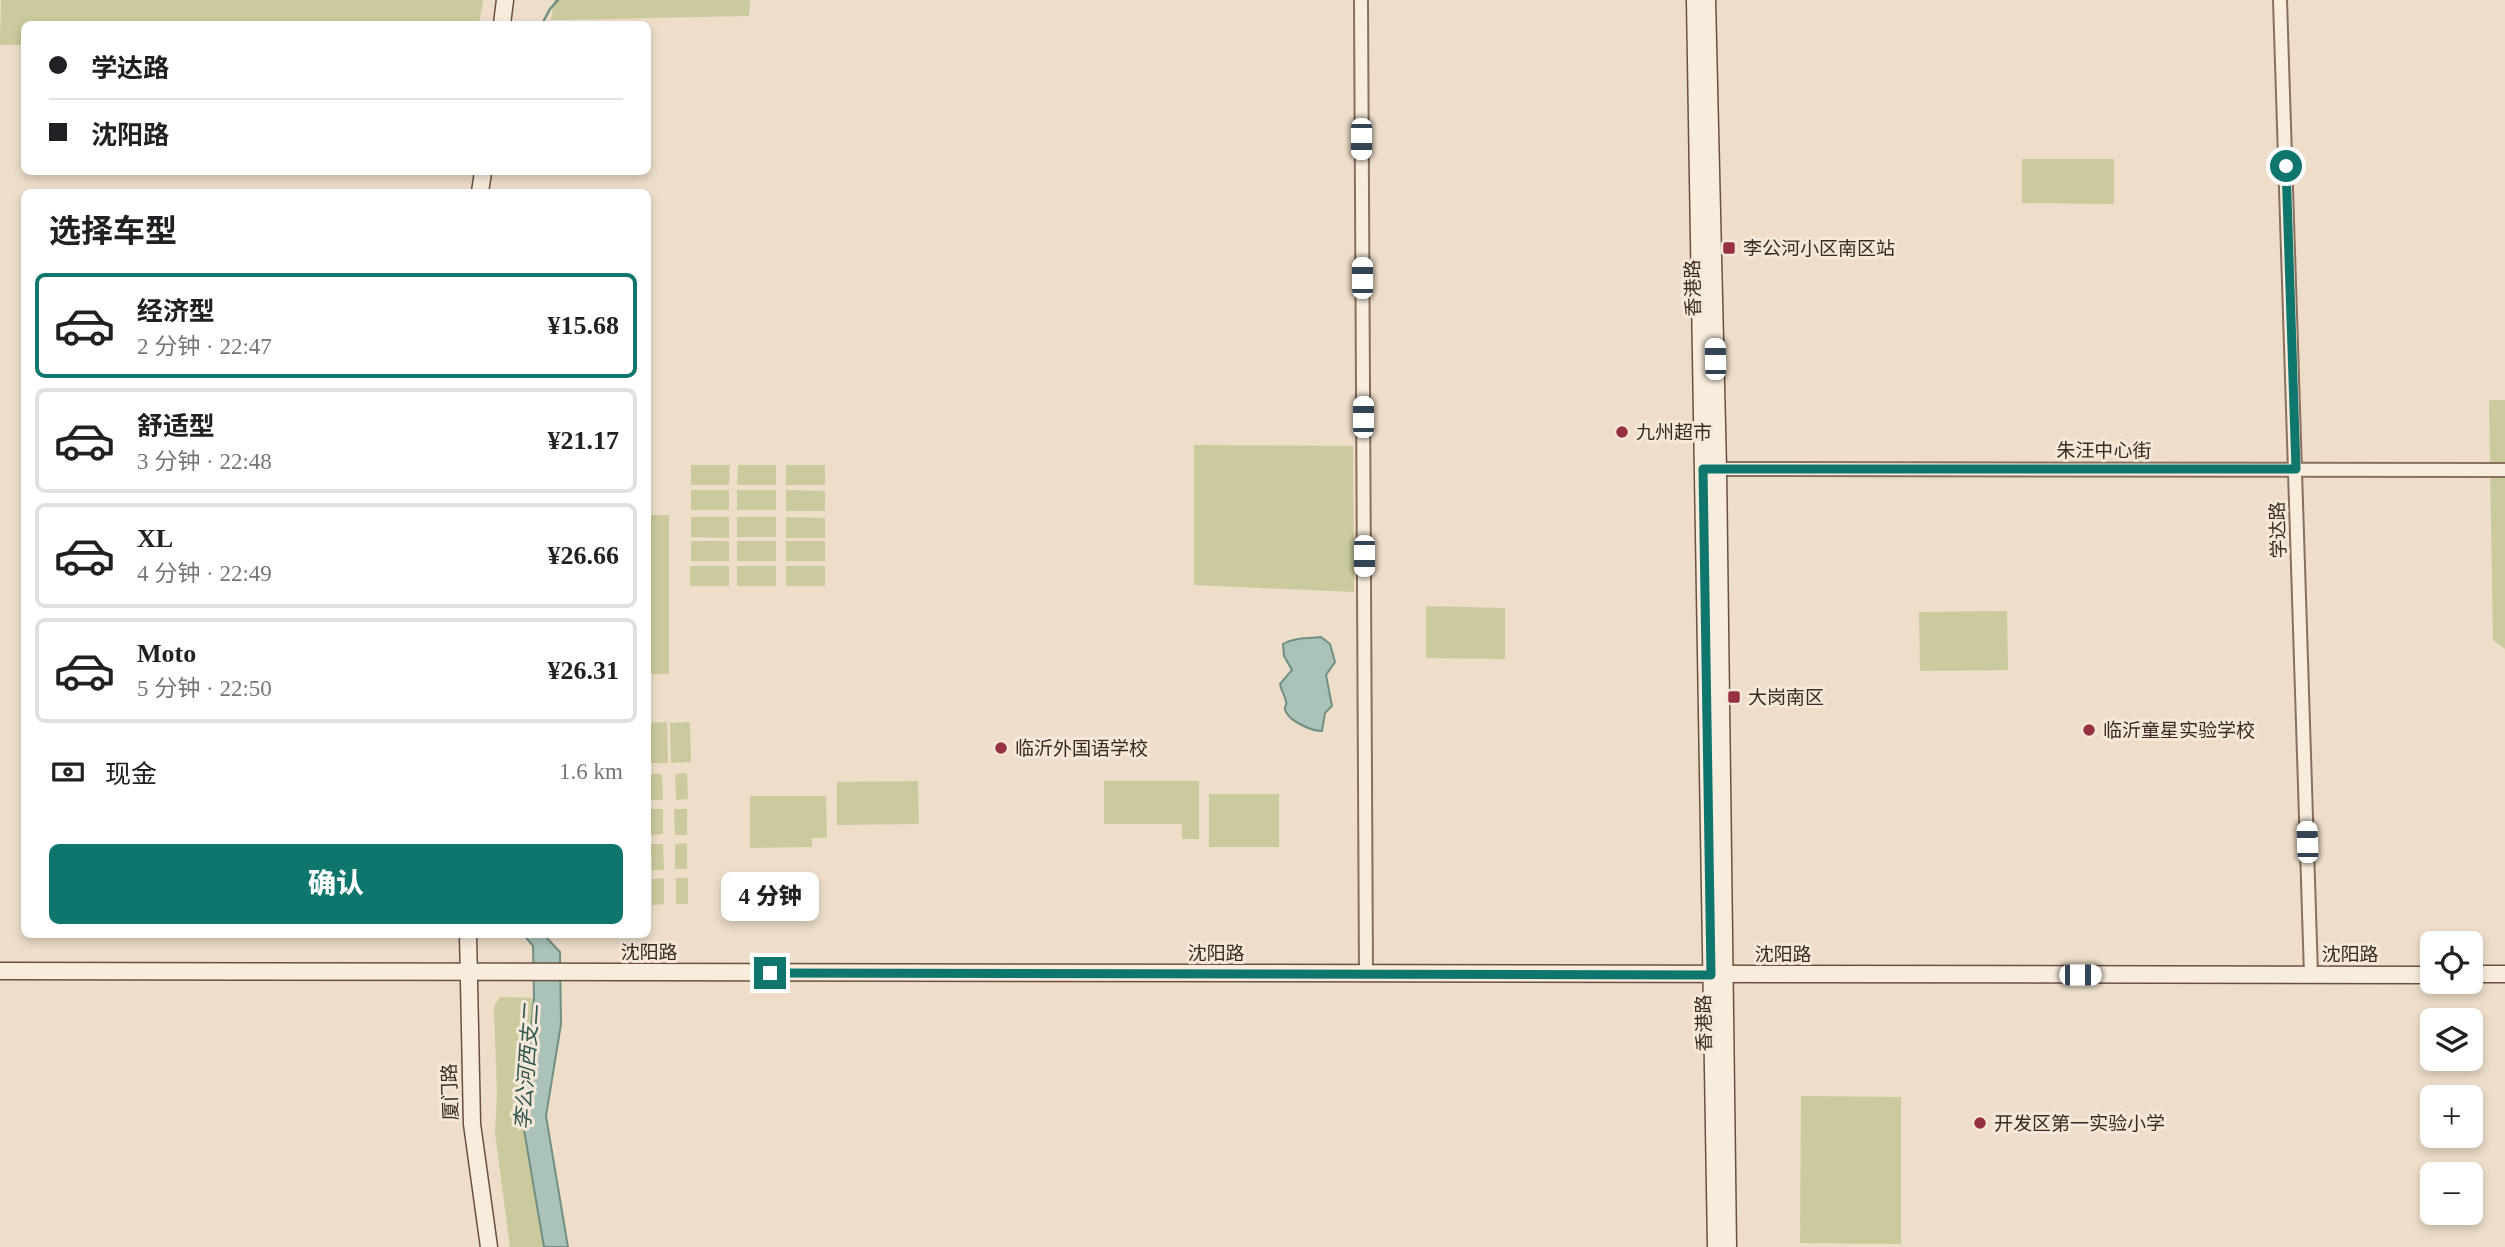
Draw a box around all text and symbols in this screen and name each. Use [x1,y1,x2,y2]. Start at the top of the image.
text: 学达路 [91,54,169,83]
car [1351,118,1372,160]
text: 沈阳路 [91,121,169,150]
route start [2270,150,2302,182]
text: 选择车型 [49,213,177,249]
place label: 李公河小区南区站 [1743,238,1895,259]
marker: 李公河小区南区站 [1721,240,1737,256]
car [1352,257,1373,299]
street label: 香港路 [1682,259,1704,317]
icon: car [53,294,116,357]
text: 经济型 [137,297,215,326]
text: ¥15.68 [548,311,619,340]
text: 2 分钟 · 22:47 [137,334,272,359]
car [1705,338,1726,380]
car [1353,396,1374,438]
icon: car [53,409,116,472]
text: 舒适型 [137,412,215,441]
place label: 九州超市 [1636,422,1712,443]
marker: 九州超市 [1614,424,1630,440]
text: ¥21.17 [548,426,619,455]
street label: 朱汪中心街 [2056,440,2152,461]
text: 3 分钟 · 22:48 [137,449,272,474]
street label: 学达路 [2267,501,2289,559]
icon: car [53,524,116,587]
text: XL [137,524,173,553]
car [1354,535,1375,577]
text: ¥26.66 [548,541,619,570]
text: 4 分钟 · 22:49 [137,561,272,586]
icon: car [53,639,116,702]
text: Moto [137,639,196,668]
text: ¥26.31 [548,656,619,685]
text: 5 分钟 · 22:50 [137,676,272,701]
place label: 大岗南区 [1748,687,1824,708]
marker: 大岗南区 [1726,689,1742,705]
place label: 临沂童星实验学校 [2103,720,2255,741]
marker: 临沂童星实验学校 [2081,722,2097,738]
place label: 临沂外国语学校 [1015,738,1148,759]
marker: 临沂外国语学校 [993,740,1009,756]
icon: cash [49,753,87,791]
text: 1.6 km [559,759,623,784]
text: 现金 [105,760,157,789]
car [2296,821,2319,863]
button: 确认 [49,844,623,924]
callout: 4 分钟 [721,872,819,920]
text: 4 分钟 [738,884,802,909]
map controls [2420,931,2483,1225]
button: locate [2420,931,2483,994]
street label: 沈阳路 [620,942,678,963]
street label: 沈阳路 [1187,943,1245,964]
street label: 沈阳路 [1754,944,1812,965]
street label: 沈阳路 [2321,944,2379,965]
route end [754,957,786,989]
car [2060,965,2102,986]
street label: 香港路 [1693,994,1715,1052]
water label: 李公河西支二 [511,1002,543,1131]
button: layers [2420,1008,2483,1071]
street label: 厦门路 [439,1063,461,1121]
button: + [2420,1085,2483,1148]
place label: 开发区第一实验小学 [1994,1113,2165,1134]
marker: 开发区第一实验小学 [1972,1115,1988,1131]
button: − [2420,1162,2483,1225]

